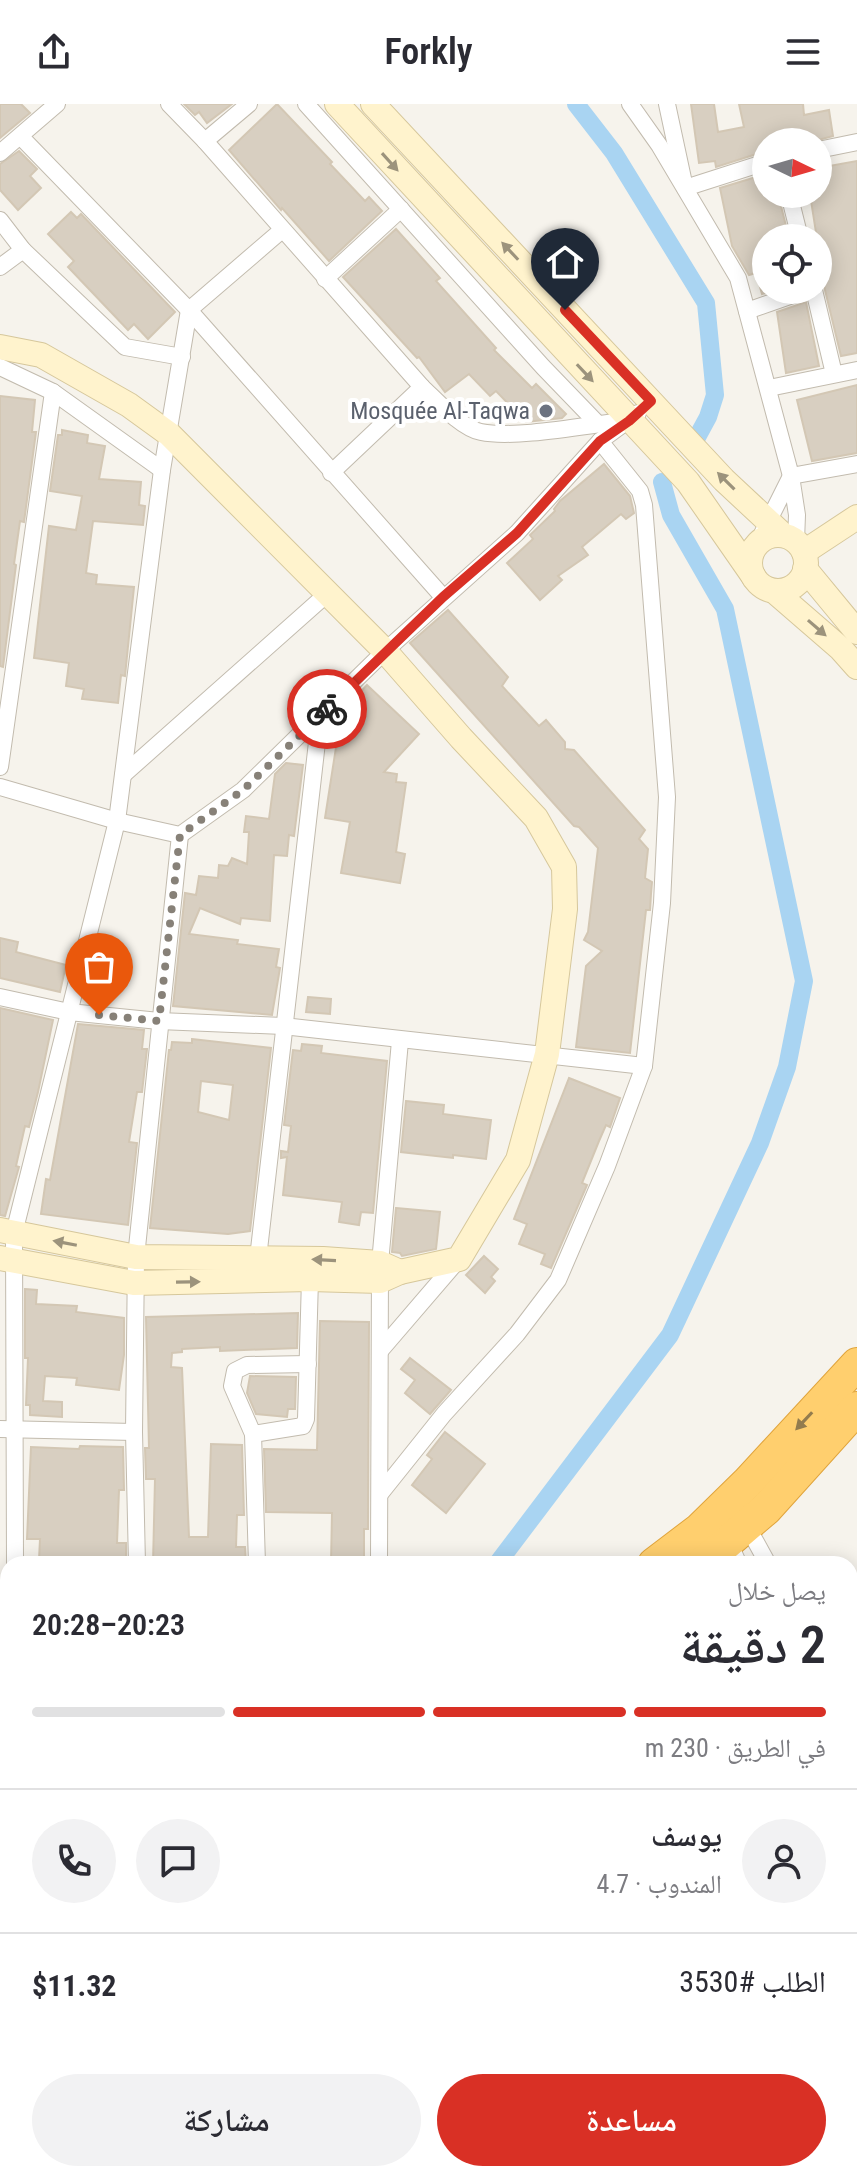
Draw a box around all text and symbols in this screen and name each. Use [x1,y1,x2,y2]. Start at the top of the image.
icon: share [32,30,76,74]
icon: menu [781,30,825,74]
text: Forkly [384,31,473,73]
north arrow [752,128,832,208]
map controls [752,128,832,304]
one-way arrow [380,152,398,171]
button: locate [752,224,832,304]
pin [531,228,599,310]
icon: home [543,240,587,284]
one-way arrow [502,241,520,260]
one-way arrow [576,363,594,382]
place label: Mosquée Al-Taqwa [350,397,530,425]
marker: Mosquée Al-Taqwa [537,402,555,420]
one-way arrow [717,472,736,491]
one-way arrow [806,619,826,636]
courier [287,669,367,749]
icon: bike [305,687,349,731]
pin [65,933,133,1015]
icon: bag [77,945,121,989]
one-way arrow [52,1236,77,1249]
one-way arrow [311,1253,336,1266]
one-way arrow [176,1275,201,1288]
one-way arrow [795,1411,813,1430]
text: يصل خلال [728,1576,826,1606]
text: 20:23–20:28 [32,1607,185,1642]
text: 2 دقيقة [680,1615,826,1676]
text: في الطريق · 230 m [645,1733,826,1763]
text: يوسف [651,1818,722,1853]
button: phone [32,1819,116,1903]
button: chat [136,1819,220,1903]
button: person [742,1819,826,1903]
text: المندوب · 4.7 [597,1869,722,1899]
text: الطلب #3530 [679,1964,826,1999]
text: $11.32 [32,1968,117,2003]
button: مشاركة [32,2074,421,2166]
button: مساعدة [437,2074,826,2166]

